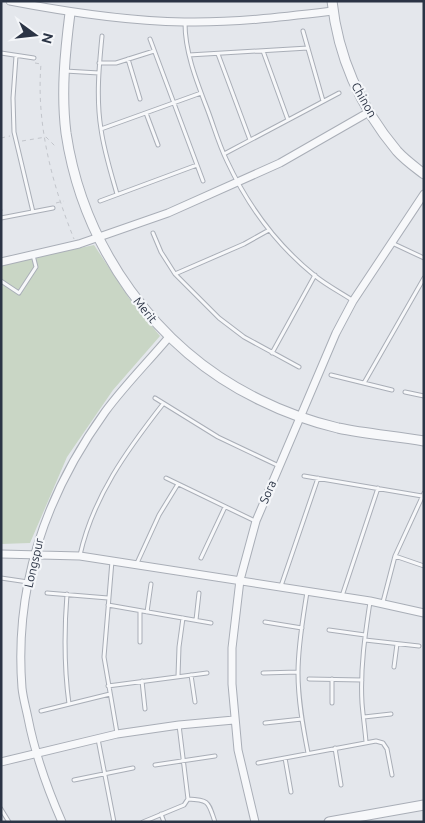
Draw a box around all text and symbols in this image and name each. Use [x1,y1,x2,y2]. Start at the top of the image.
north arrow [10,10,60,60]
text: N [38,31,57,45]
street label: Chinon [349,80,380,119]
street label: Merit [131,294,160,325]
street label: Sora [257,478,278,505]
street label: Longspur [21,536,46,589]

